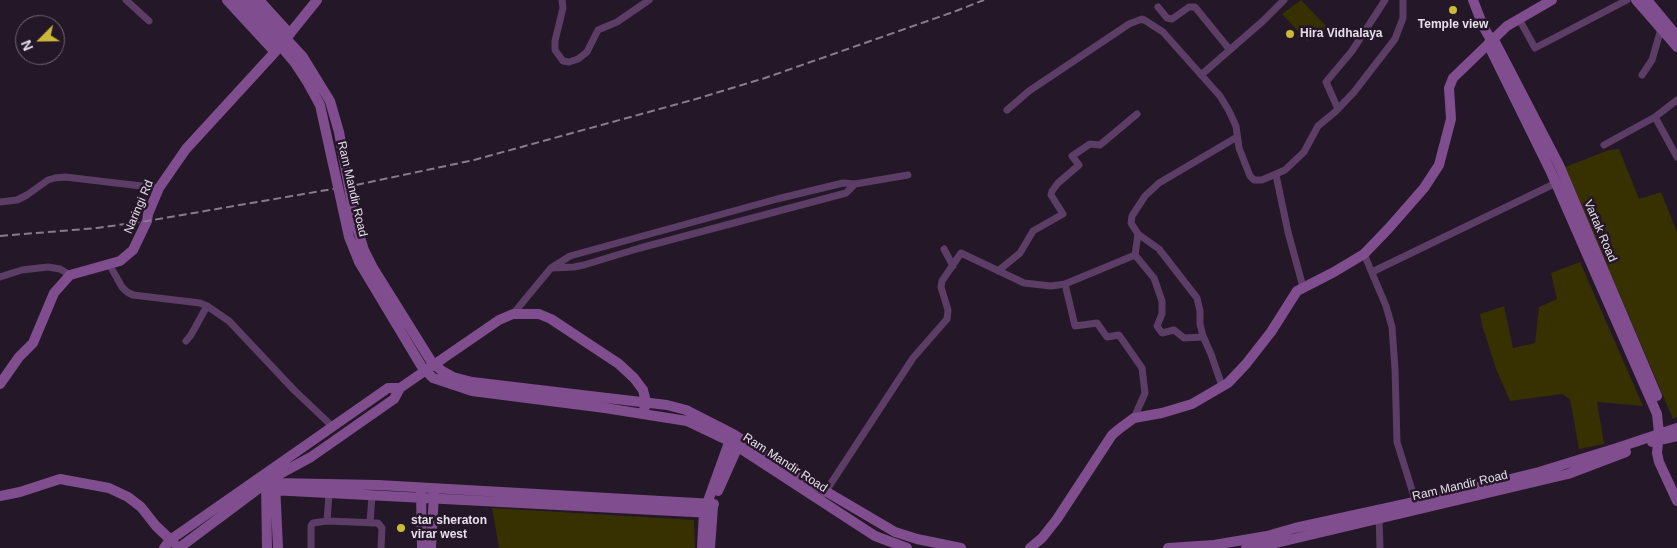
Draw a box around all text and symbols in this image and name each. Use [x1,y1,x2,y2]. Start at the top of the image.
marker: Temple view [1447,4,1459,16]
north arrow [15,15,65,65]
place label: Temple view [1418,18,1488,32]
place label: Hira Vidhalaya [1300,27,1382,41]
marker: Hira Vidhalaya [1284,28,1296,40]
text: N [18,38,36,53]
street label: Ram Mandir Road [334,140,370,238]
street label: Naringi Rd [121,178,157,236]
street label: Vartak Road [1581,198,1619,264]
street label: Ram Mandir Road [740,430,830,496]
street label: Ram Mandir Road [1411,468,1509,504]
place label: star sheraton virar west [411,514,487,542]
marker: star sheraton virar west [395,522,407,534]

